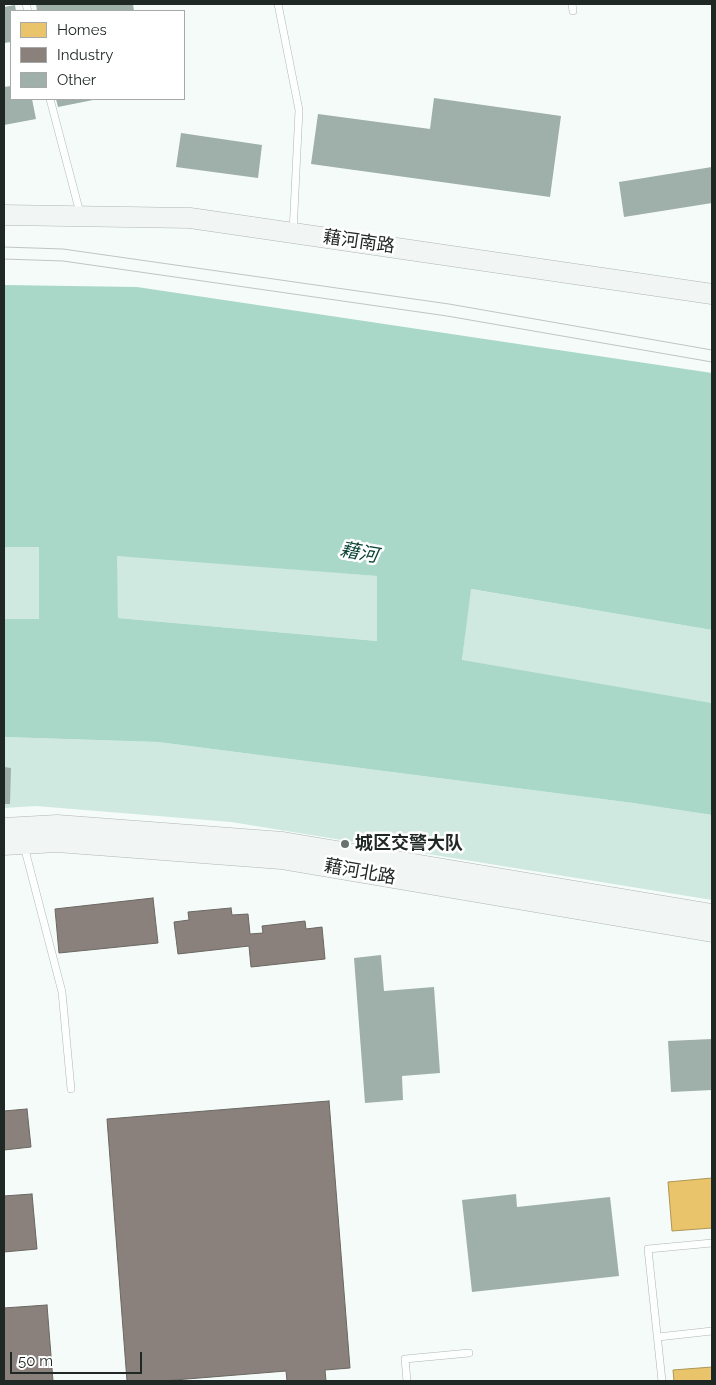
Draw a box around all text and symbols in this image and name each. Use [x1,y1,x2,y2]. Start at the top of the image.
legend [10,10,185,100]
text: Homes [57,21,107,39]
text: Industry [57,46,113,64]
text: Other [57,71,96,89]
street label: 藉河南路 [322,226,396,258]
water label: 藉河 [338,538,380,568]
place label: 城区交警大队 [355,833,463,855]
marker: 城区交警大队 [339,838,351,850]
street label: 藉河北路 [323,855,397,889]
scale bar [12,1342,145,1374]
text: 50 m [18,1352,53,1370]

